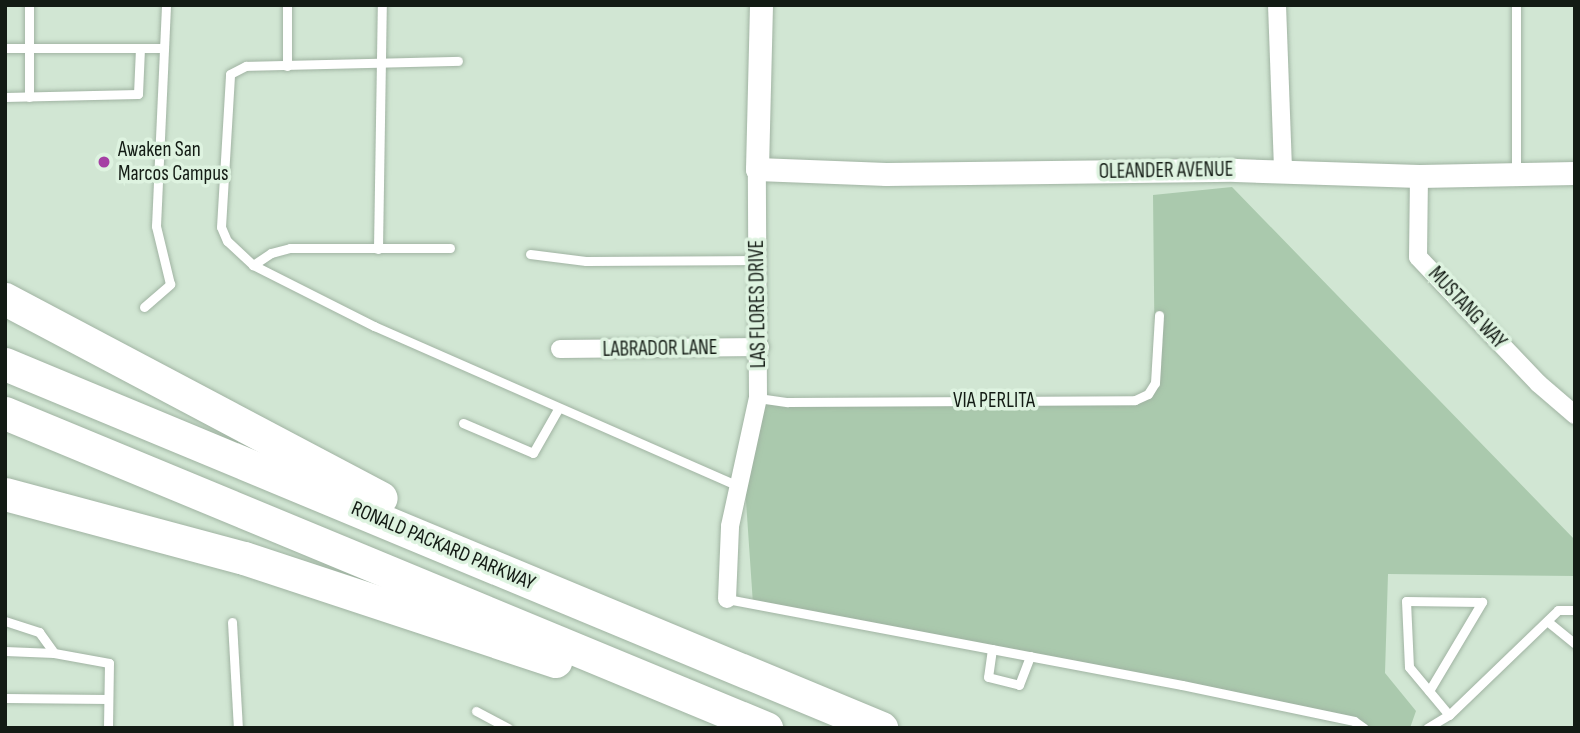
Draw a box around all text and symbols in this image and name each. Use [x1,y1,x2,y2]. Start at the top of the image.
place label: Awaken San Marcos Campus [118,137,229,187]
marker: Awaken San Marcos Campus [96,154,112,170]
street label: OLEANDER AVENUE [1099,157,1233,185]
street label: LAS FLORES DRIVE [744,240,772,368]
street label: MUSTANG WAY [1423,262,1511,354]
street label: LABRADOR LANE [602,335,718,363]
street label: VIA PERLITA [953,388,1035,414]
street label: RONALD PACKARD PARKWAY [347,496,539,596]

